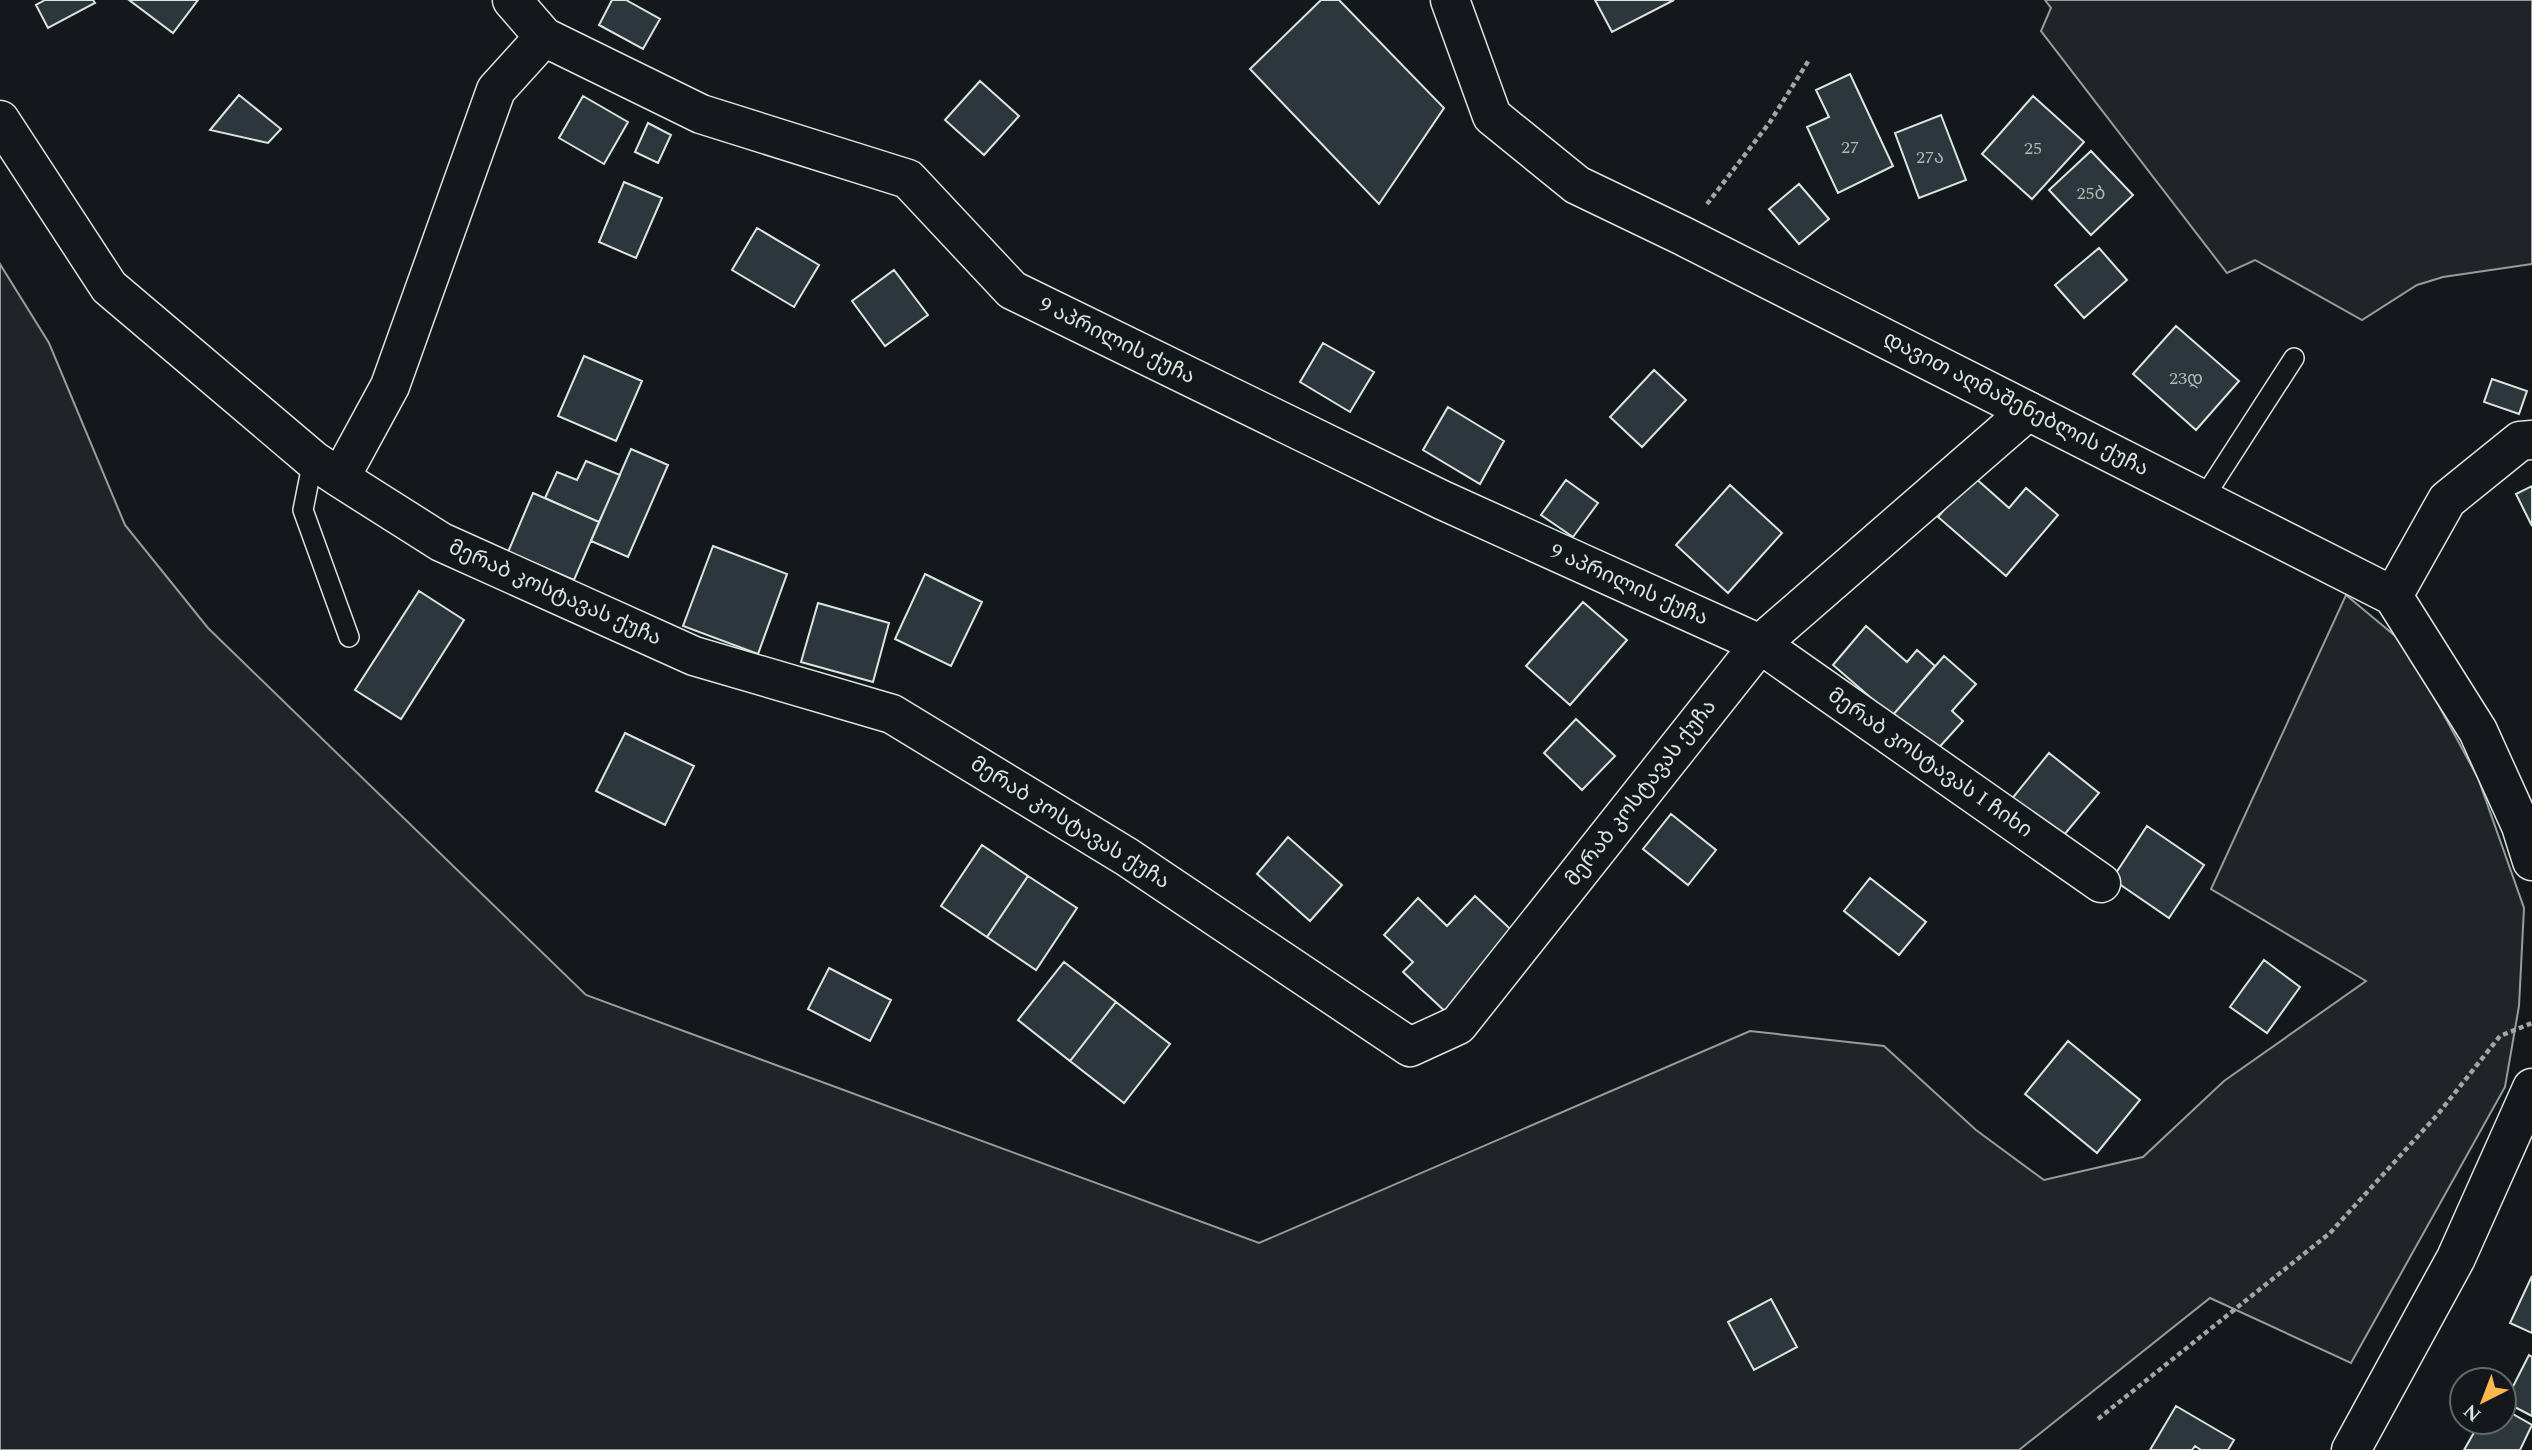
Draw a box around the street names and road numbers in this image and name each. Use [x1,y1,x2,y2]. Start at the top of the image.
street label: 9 აპრილის ქუჩა [1033,289,1201,393]
street label: დავით აღმაშენებლის ქუჩა [1878,323,2154,485]
street label: მერაბ კოსტავას ქუჩა [443,532,667,654]
street label: 9 აპრილის ქუჩა [1545,536,1713,634]
street label: მერაბ კოსტავას I ჩიხი [1821,680,2039,846]
street label: მერაბ კოსტავას ქუჩა [1558,693,1724,893]
street label: მერაბ კოსტავას ქუჩა [964,748,1176,898]

